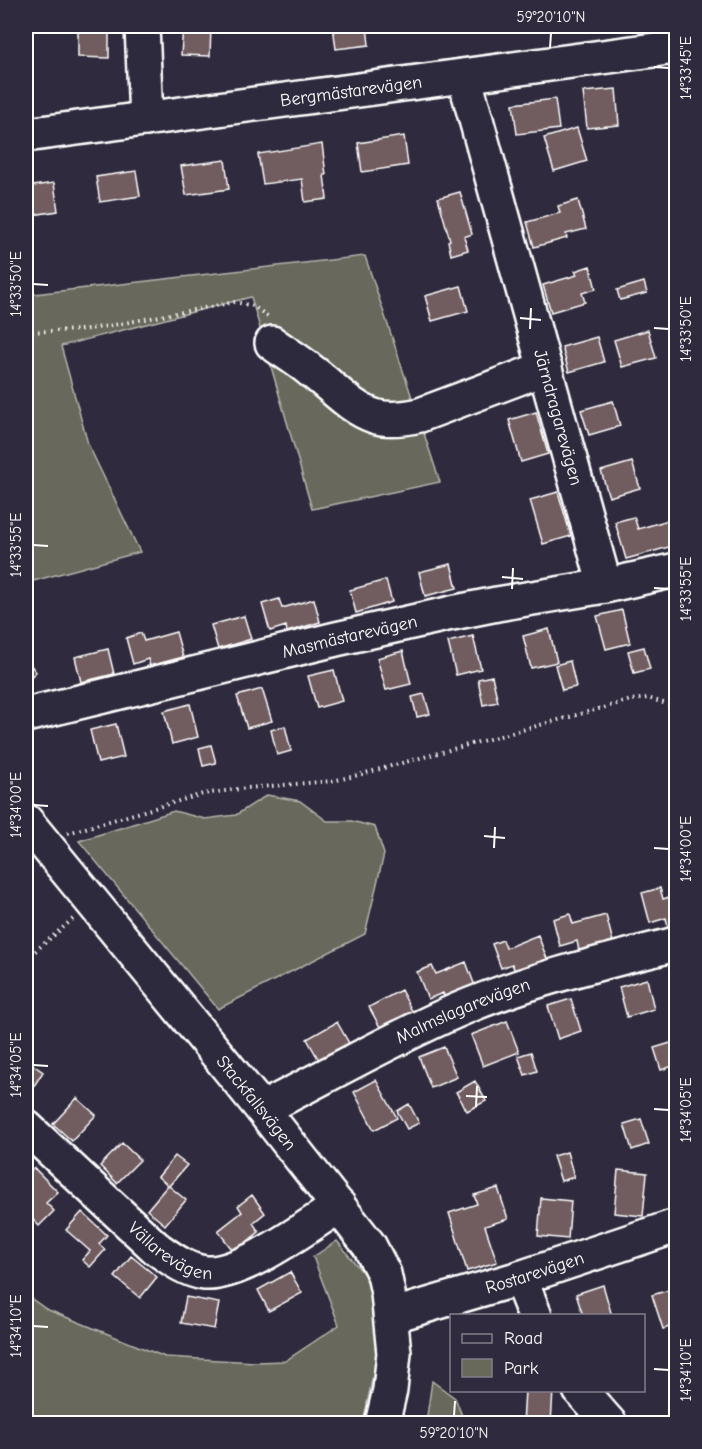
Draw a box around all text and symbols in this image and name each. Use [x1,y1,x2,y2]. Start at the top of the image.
text: 59°20'10"N [517,8,585,26]
text: 14°33'45"E [677,36,695,100]
street label: Bergmästarevägen [279,72,423,111]
text: 14°33'50"E [7,251,25,317]
text: 14°33'50"E [677,296,695,362]
street label: Järndragarevägen [529,347,587,488]
text: 14°33'55"E [7,513,25,577]
text: 14°33'55"E [677,557,695,621]
street label: Masmästarevägen [280,611,419,663]
text: 14°34'00"E [7,772,25,838]
text: 14°34'00"E [677,816,695,882]
street label: Malmslagarevägen [392,974,533,1049]
text: 14°34'05"E [7,1032,25,1098]
street label: Stackfallsvägen [212,1051,300,1155]
text: 14°34'05"E [677,1077,695,1143]
street label: Vällarevägen [124,1218,212,1284]
street label: Rostarevägen [483,1247,587,1299]
text: 14°34'10"E [7,1295,25,1357]
legend [450,1314,645,1392]
text: Road [504,1328,543,1349]
text: 14°34'10"E [677,1339,695,1401]
text: Park [504,1358,539,1379]
text: 59°20'10"N [420,1424,488,1442]

